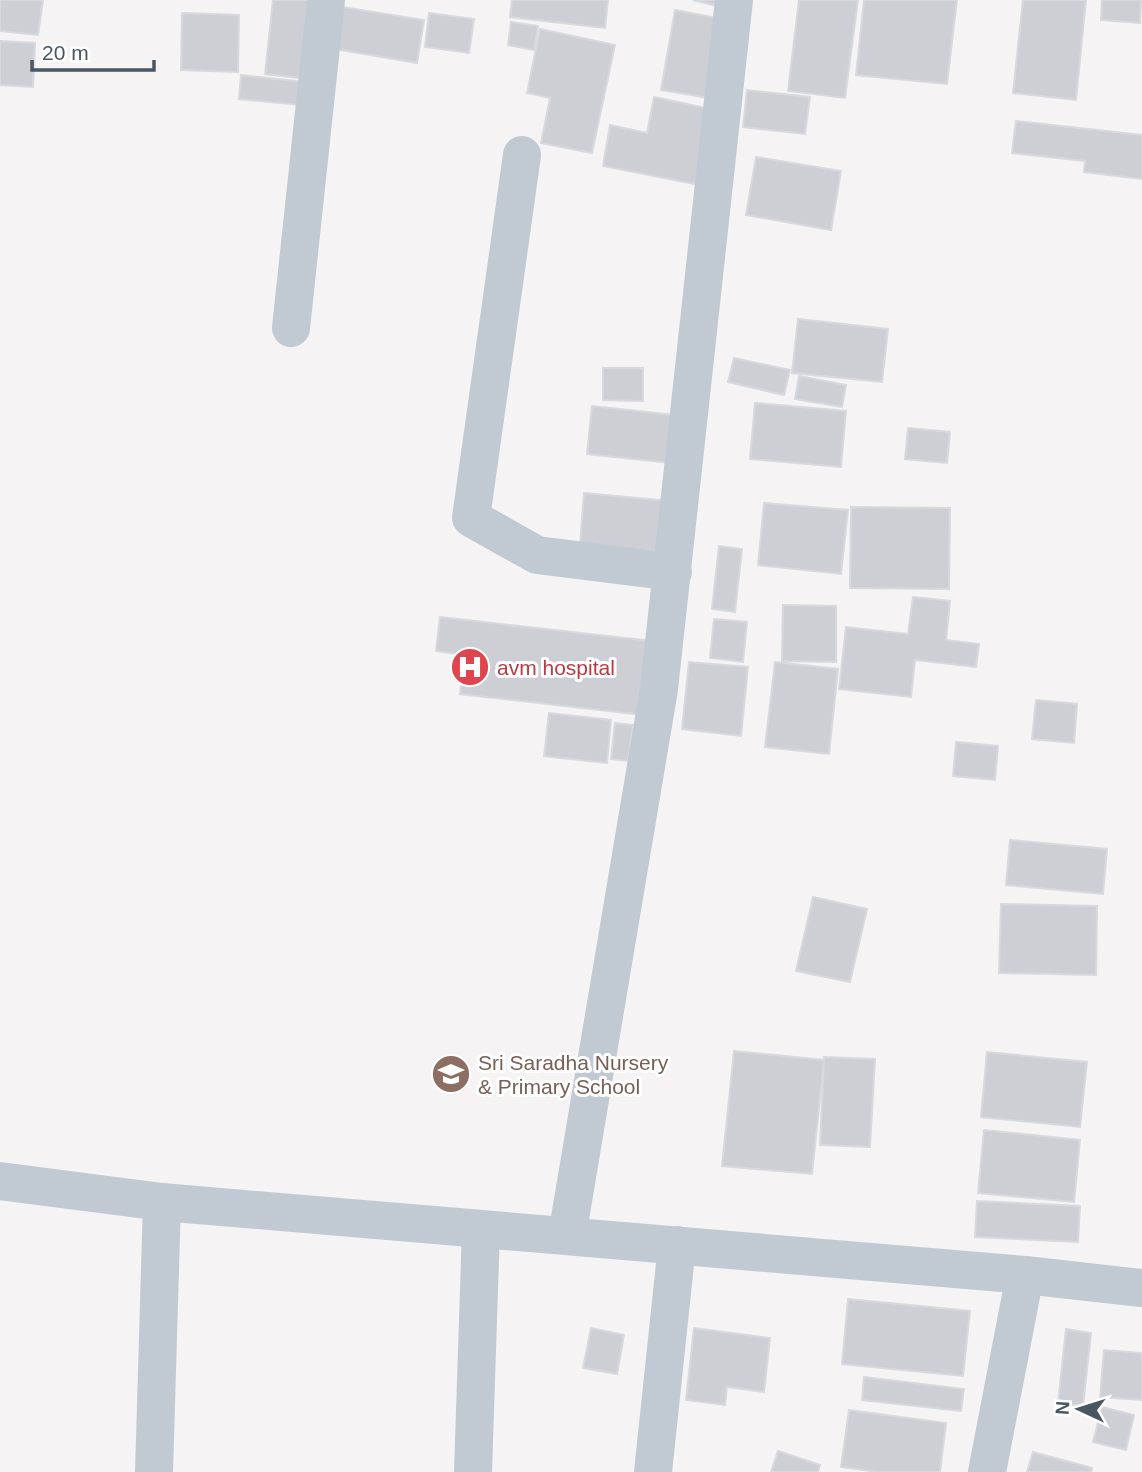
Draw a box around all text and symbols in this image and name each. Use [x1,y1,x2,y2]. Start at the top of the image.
scale bar [32,28,154,72]
text: 20 m [42,41,89,64]
hospital icon: avm hospital [449,646,491,688]
place label: avm hospital [497,656,615,679]
place label: Sri Saradha Nursery & Primary School [478,1051,669,1098]
school or university icon: Sri Saradha Nursery & Primary School [430,1053,472,1095]
north arrow [1044,1374,1114,1444]
text: N [1052,1400,1073,1415]

